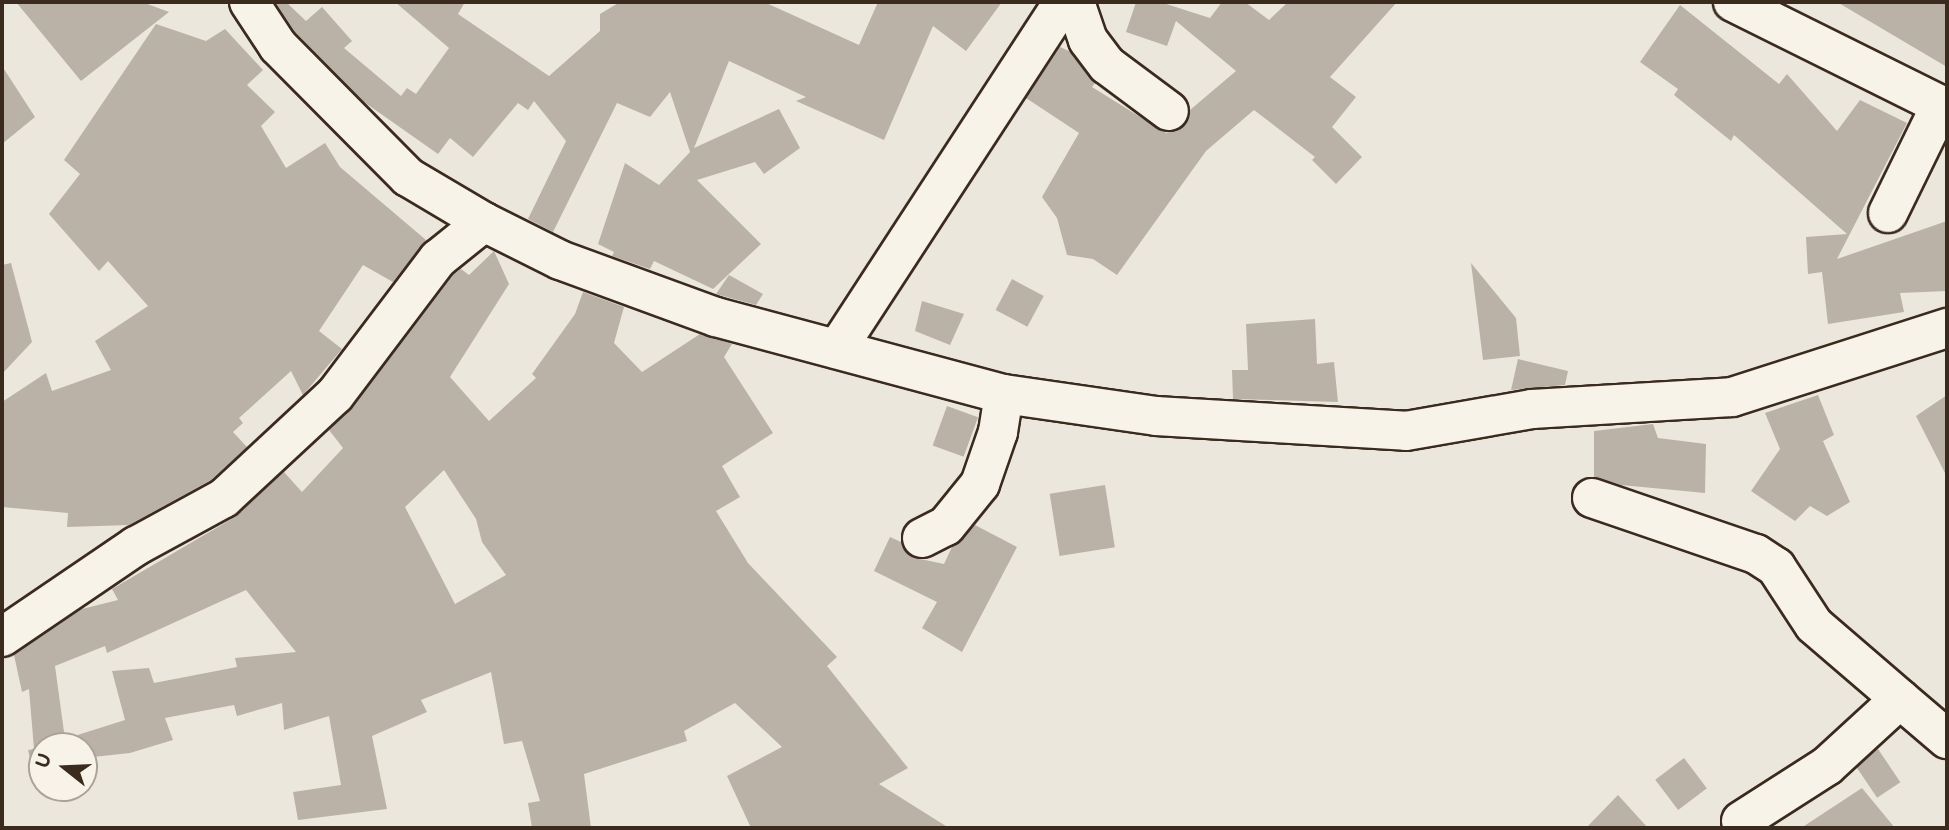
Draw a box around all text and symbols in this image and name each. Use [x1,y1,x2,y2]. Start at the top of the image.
north arrow [28,732,98,802]
text: U [31,751,57,771]

